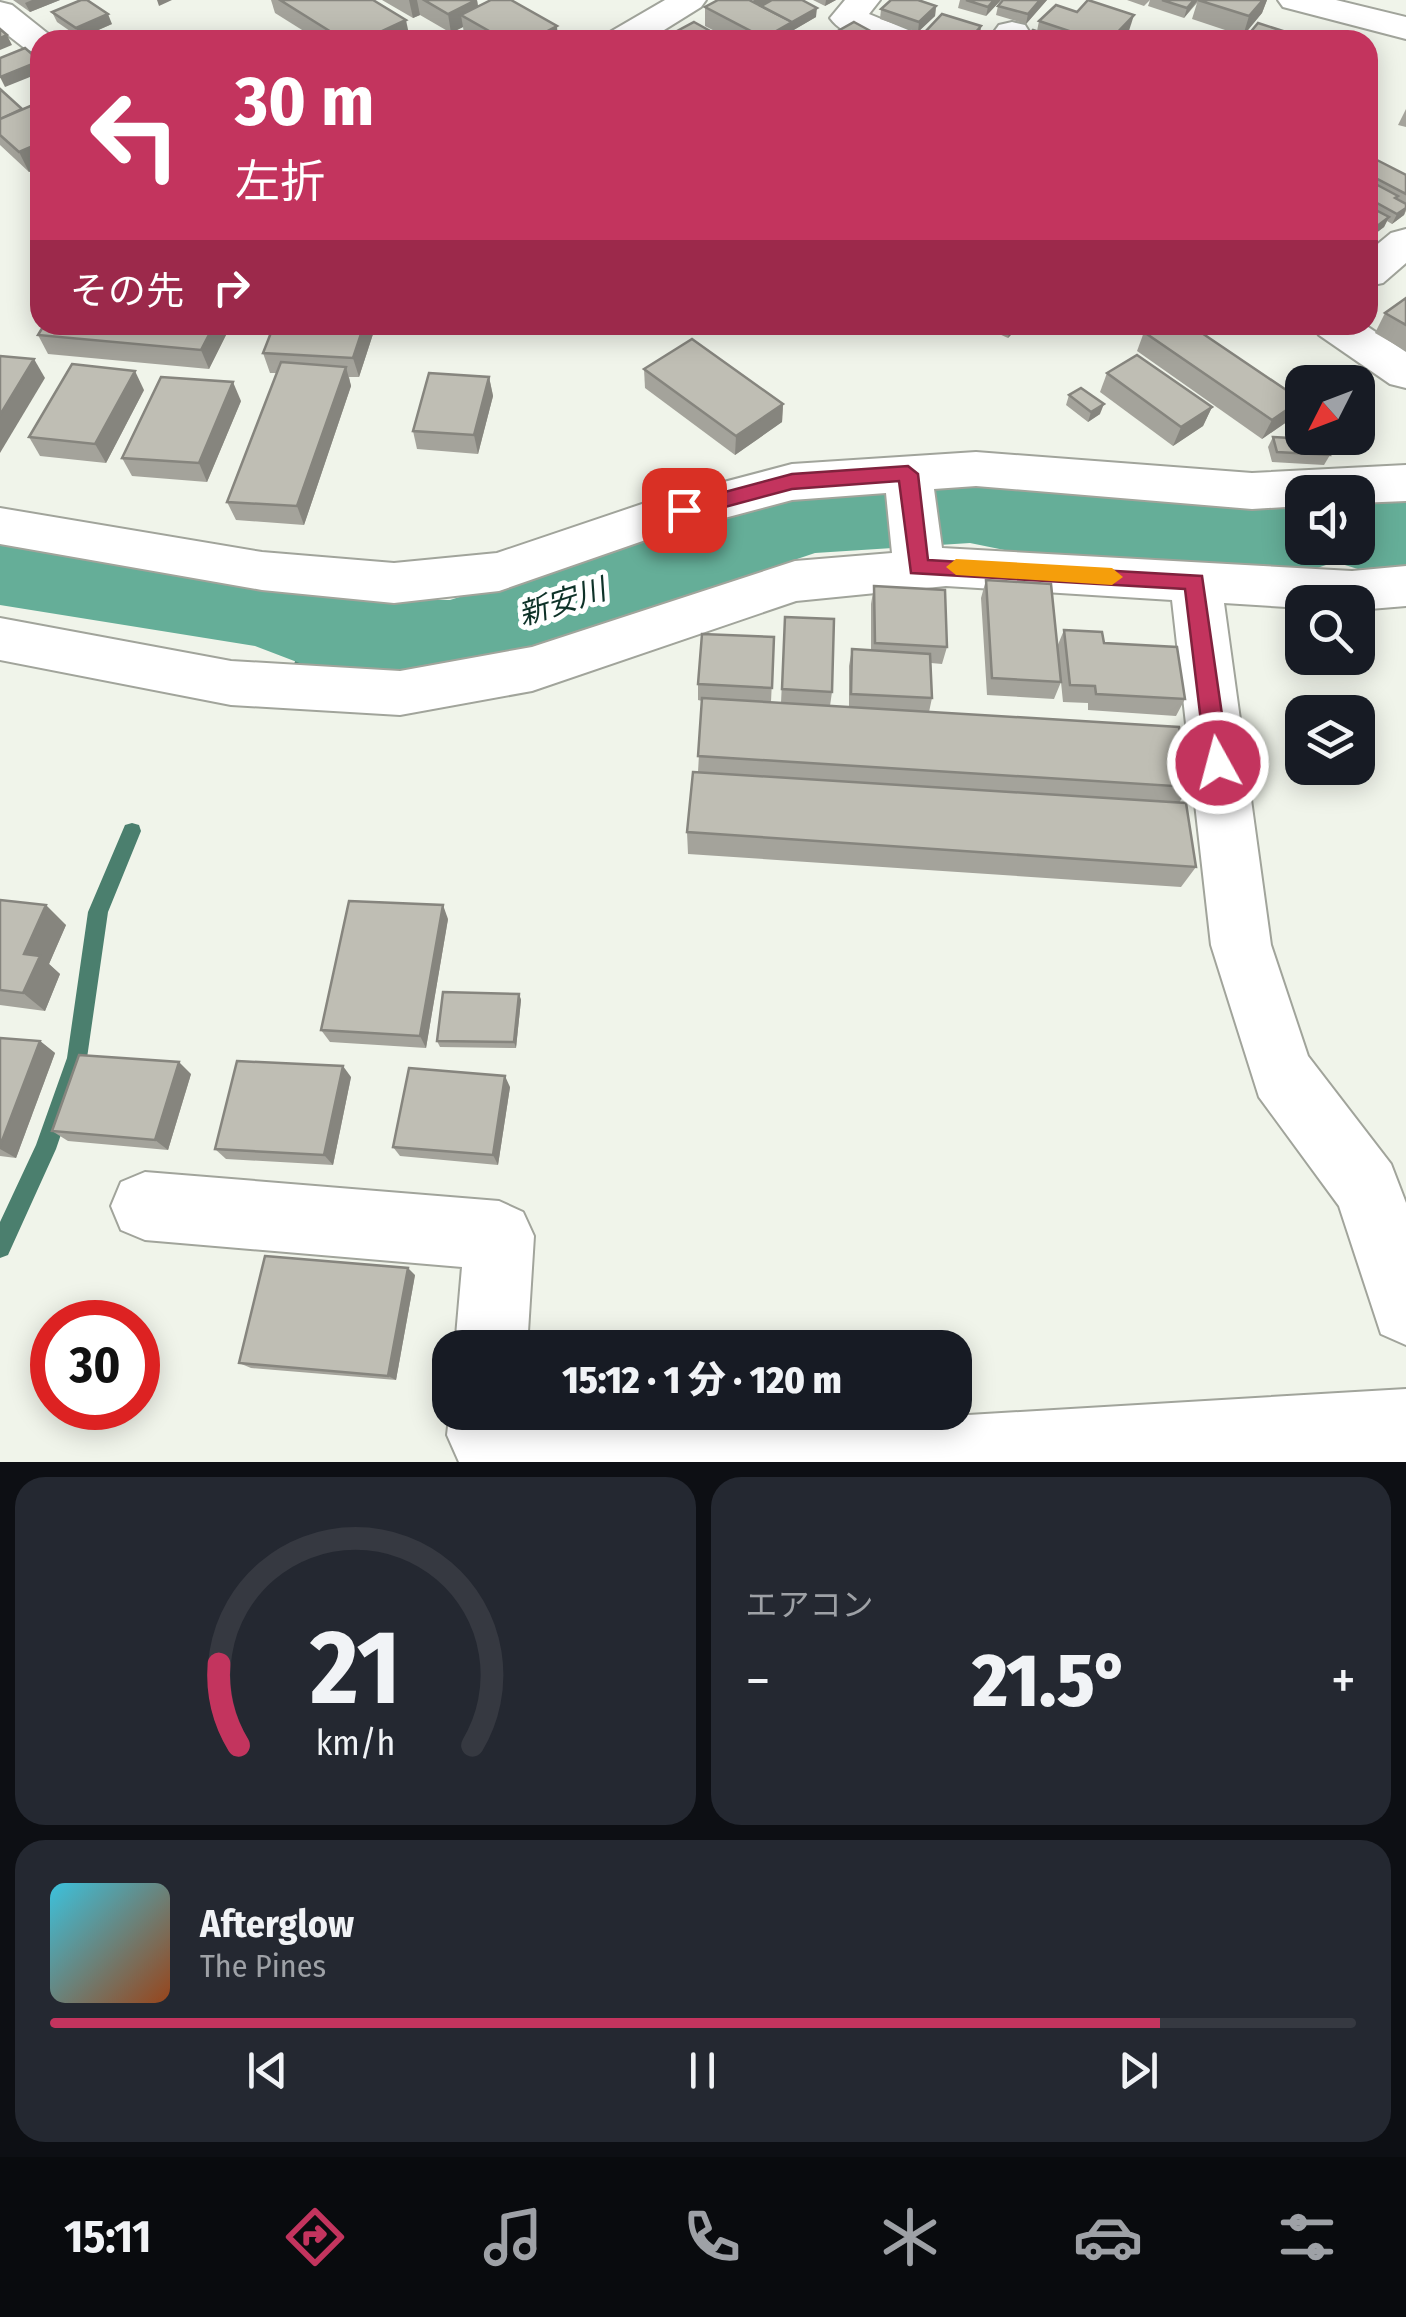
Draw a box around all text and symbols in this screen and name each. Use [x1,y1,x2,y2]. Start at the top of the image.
text: 30 m [235,60,374,144]
icon: left [70,70,200,200]
text: 左折 [235,155,325,209]
icon: right [204,260,259,315]
text: その先 [70,268,184,314]
north arrow [1285,365,1375,455]
map controls [1285,365,1375,785]
pin [642,468,727,553]
button: sound [1285,475,1375,565]
icon: arrive [657,483,712,538]
water label: 新安川 [514,570,613,633]
button: search [1285,585,1375,675]
button: layers [1285,695,1375,785]
position arrow [1166,711,1270,815]
speed limit sign: 30 [30,1300,160,1430]
text: 15:12 · 1 分 · 120 m [562,1357,842,1403]
text: エアコン [746,1586,874,1624]
text: 21 [309,1606,400,1731]
text: 21.5° [972,1636,1129,1726]
text: − [746,1648,770,1714]
text: + [1331,1648,1356,1714]
text: km/h [315,1722,395,1764]
text: Afterglow [200,1901,354,1947]
text: The Pines [200,1947,326,1985]
icon: previous [240,2043,295,2098]
icon: pause [675,2043,730,2098]
icon: next [1111,2043,1166,2098]
icon: directions [280,2202,350,2272]
icon: music [478,2202,548,2272]
icon: phone [677,2202,747,2272]
icon: climate [875,2202,945,2272]
icon: car [1073,2202,1143,2272]
icon: filters [1272,2202,1342,2272]
text: 15:11 [64,2210,151,2264]

